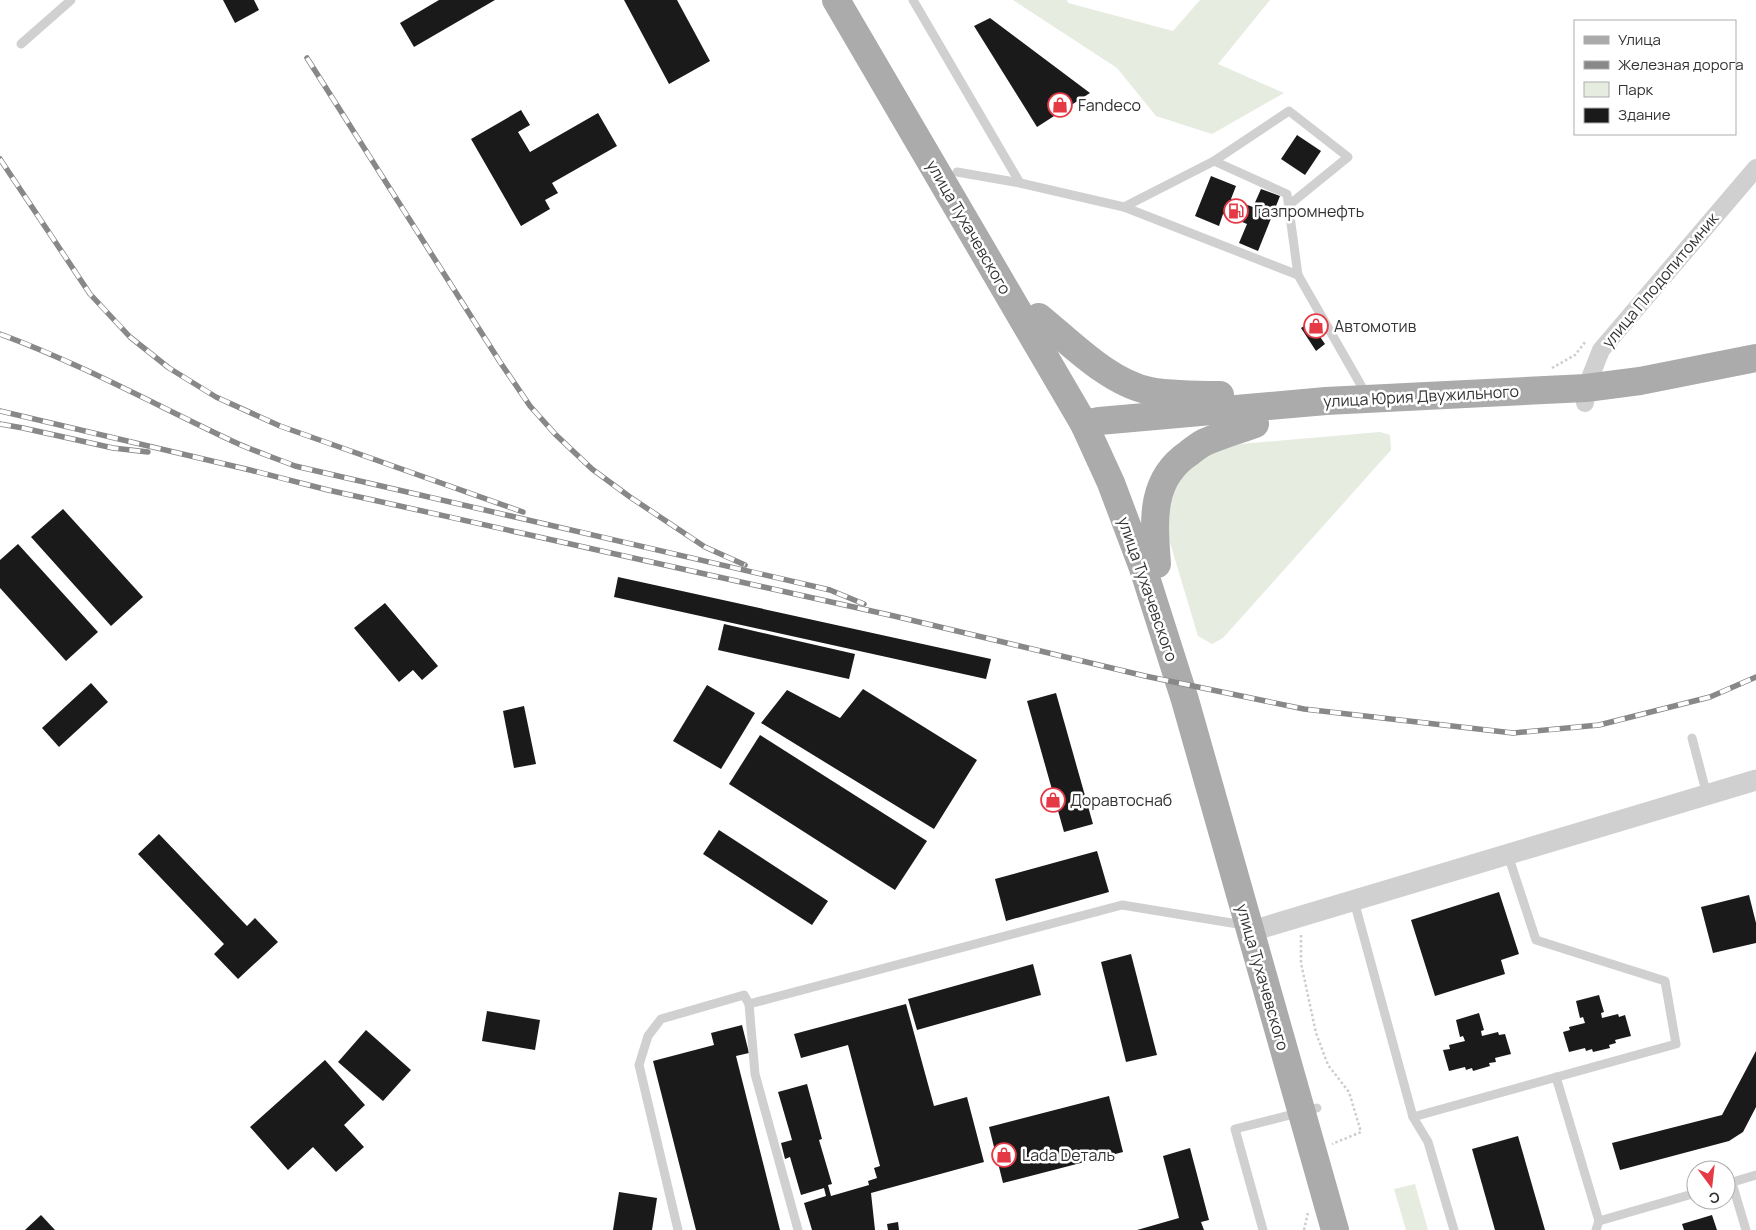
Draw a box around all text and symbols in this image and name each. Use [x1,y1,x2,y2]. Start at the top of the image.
legend [1574,20,1736,135]
text: Улица [1618,29,1661,50]
text: Железная дорога [1618,54,1743,75]
text: Парк [1618,79,1654,100]
shop icon: Fandeco [1047,92,1073,118]
place label: Fandeco [1078,94,1141,116]
text: Здание [1618,104,1671,125]
street label: улица Тухачевского [922,156,1016,298]
fuel station icon: Газпромнефть [1223,198,1249,224]
place label: Газпромнефть [1254,200,1364,222]
street label: улица Плодопитомник [1597,207,1724,352]
shop icon: Автомотив [1303,313,1329,339]
place label: Автомотив [1334,315,1417,337]
street label: улица Юрия Двужильного [1323,380,1519,412]
street label: улица Тухачевского [1113,514,1183,664]
shop icon: Доравтоснаб [1040,787,1066,813]
place label: Доравтоснаб [1070,789,1172,811]
street label: улица Тухачевского [1232,901,1294,1053]
shop icon: Lada Dеталь [991,1142,1017,1168]
place label: Lada Dеталь [1022,1144,1115,1166]
north arrow [1686,1160,1736,1210]
text: С [1707,1188,1722,1209]

